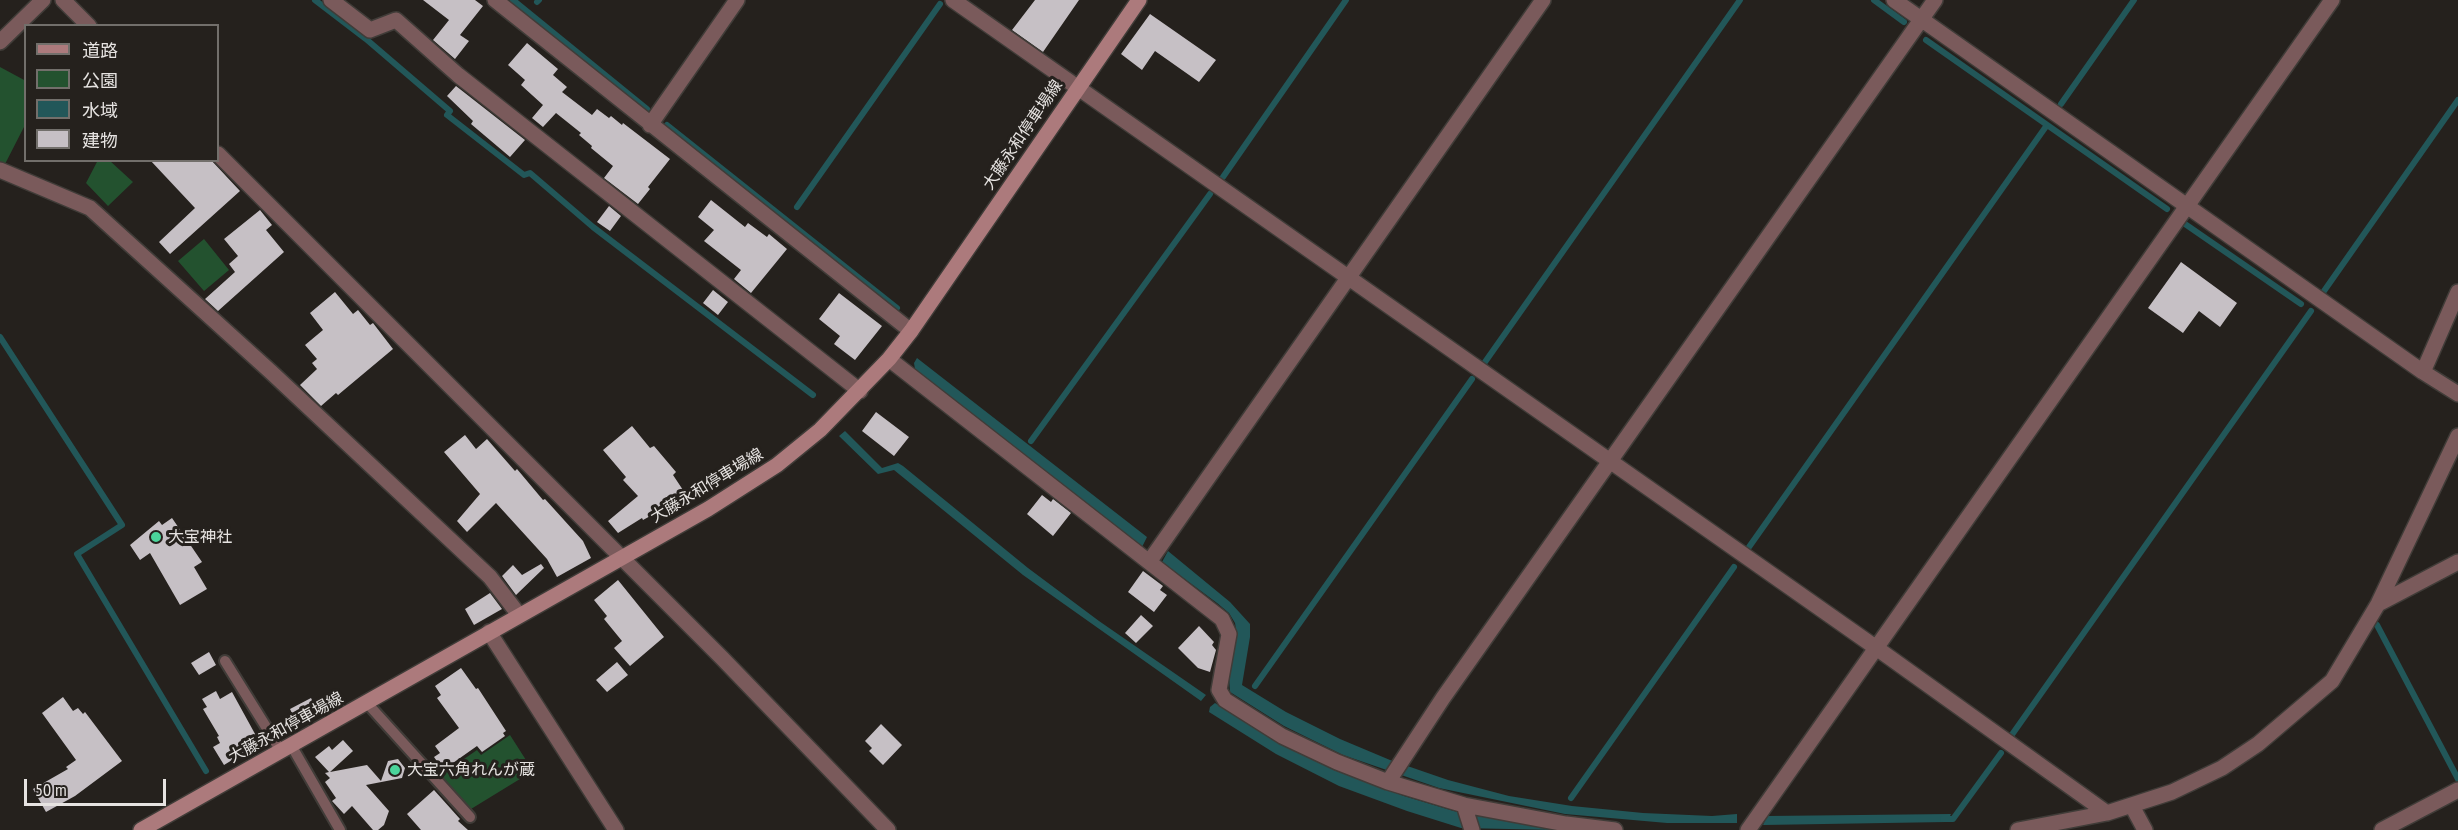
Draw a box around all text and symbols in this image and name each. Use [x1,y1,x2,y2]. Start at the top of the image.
legend [24,24,219,162]
text: 道路 [82,39,118,62]
text: 公園 [82,69,118,92]
street label: 大藤永和停車場線 [979,77,1067,193]
text: 水域 [82,99,118,122]
text: 建物 [82,129,118,152]
street label: 大藤永和停車場線 [647,445,767,527]
place label: 大宝神社 [168,527,232,547]
marker: 大宝神社 [149,530,163,544]
street label: 大藤永和停車場線 [225,689,347,767]
place label: 大宝六角れんが蔵 [407,760,535,780]
marker: 大宝六角れんが蔵 [388,763,402,777]
scale bar [27,767,170,805]
text: 50 m [35,778,67,801]

